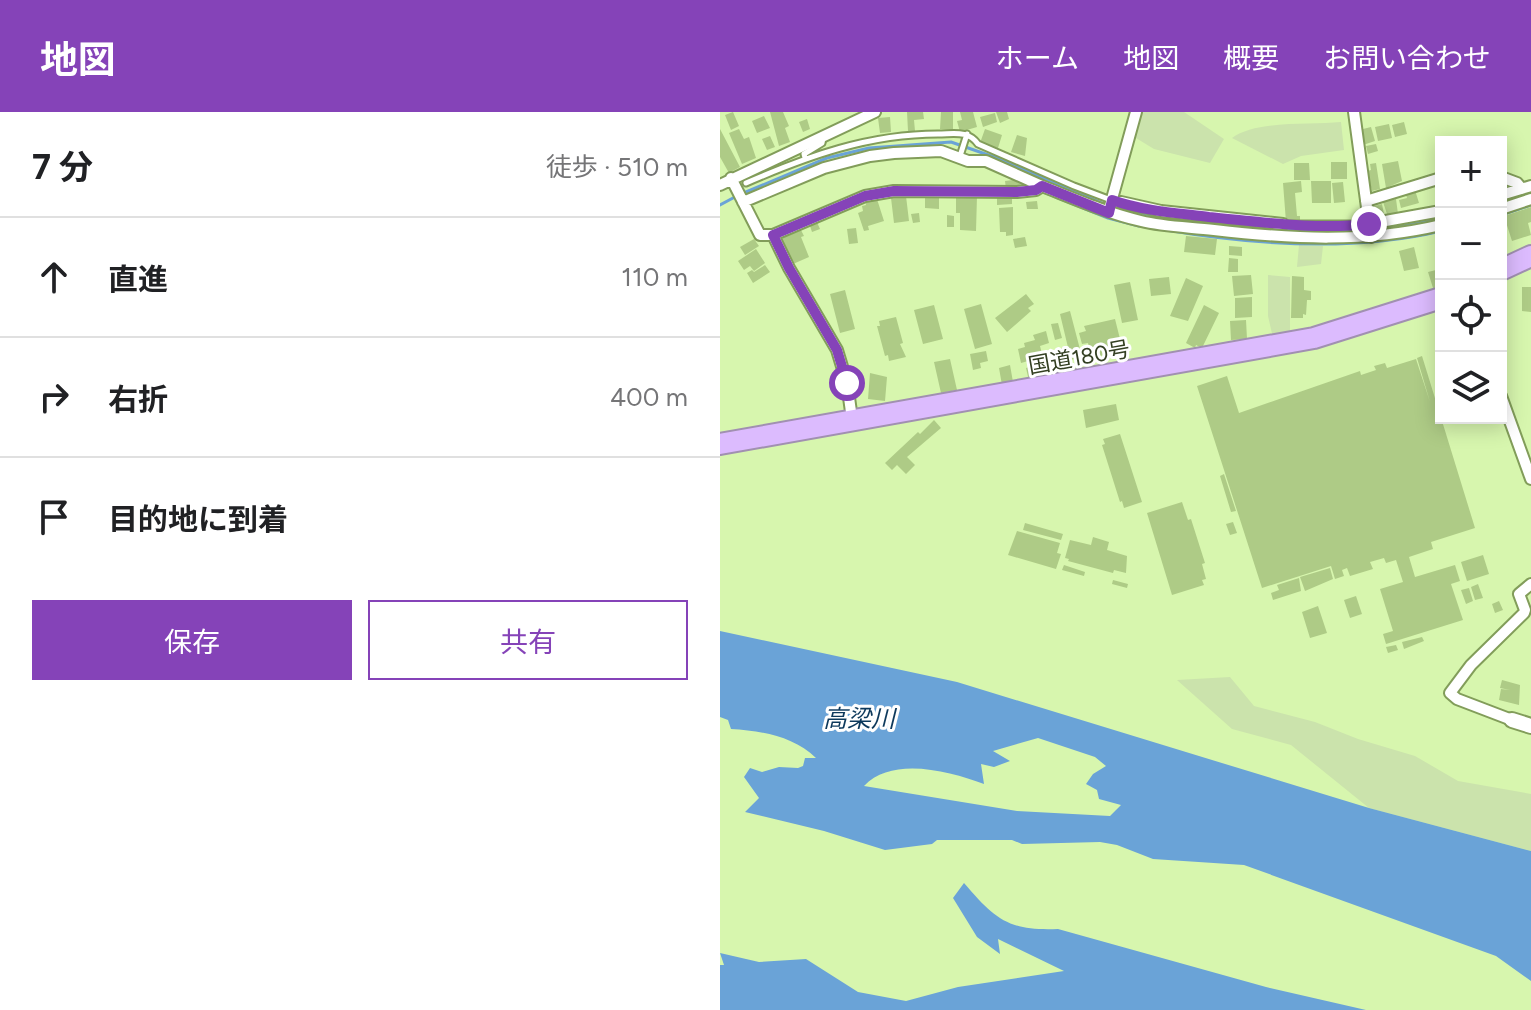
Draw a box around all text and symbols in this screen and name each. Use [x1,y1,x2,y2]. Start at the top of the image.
text: 地図 [40,37,116,83]
text: ホーム [996,41,1079,75]
text: 地図 [1123,41,1179,75]
text: 概要 [1223,41,1279,75]
text: お問い合わせ [1323,41,1491,75]
map controls [1435,136,1507,424]
button: + [1435,136,1507,208]
text: 7 分 [32,147,93,188]
text: 徒歩 · 510 m [546,151,688,183]
route end [1351,206,1387,242]
button: − [1435,208,1507,280]
icon: ahead [32,255,76,299]
text: 直進 [108,261,168,298]
text: 110 m [621,261,688,293]
button: locate [1435,280,1507,352]
street label: 国道180号 [1026,335,1132,380]
button: layers [1435,352,1507,424]
route start [829,365,865,401]
icon: right [32,375,76,419]
text: 右折 [108,381,168,418]
text: 400 m [610,381,688,413]
icon: arrive [32,495,76,539]
text: 目的地に到着 [108,501,288,538]
button: 保存 [32,600,352,680]
button: 共有 [368,600,688,680]
water label: 高梁川 [823,704,898,733]

